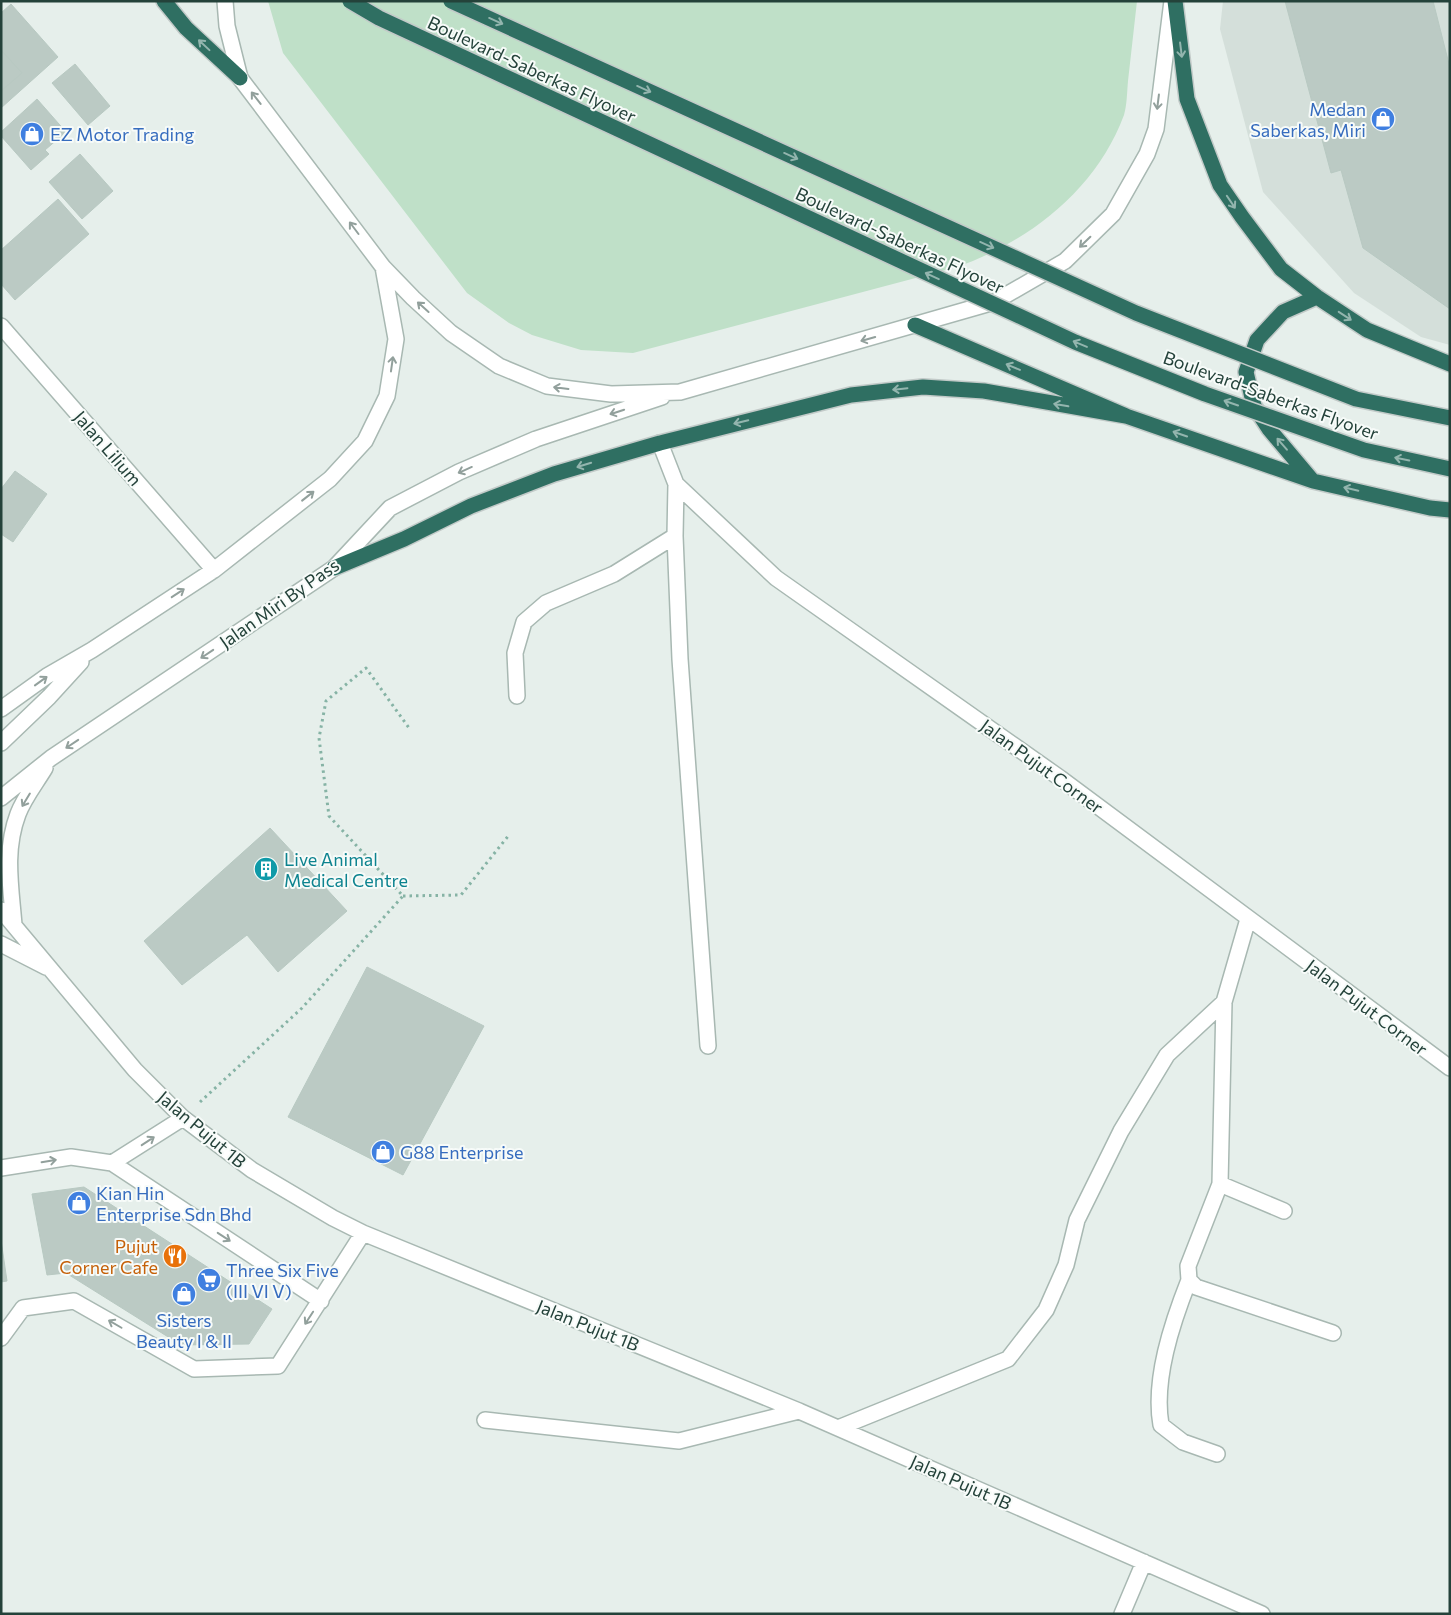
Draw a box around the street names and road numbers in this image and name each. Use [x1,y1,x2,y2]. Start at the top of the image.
street label: Boulevard-Saberkas Flyover [424,11,640,127]
street label: Boulevard-Saberkas Flyover [792,182,1008,298]
street label: Boulevard-Saberkas Flyover [1160,346,1382,444]
street label: Jalan Lilium [69,406,147,490]
street label: Jalan Miri By Pass [215,554,343,652]
street label: Jalan Pujut Corner [976,714,1108,818]
street label: Jalan Pujut Corner [1302,954,1432,1060]
street label: Jalan Pujut 1B [153,1086,251,1172]
street label: Jalan Pujut 1B [534,1294,642,1356]
street label: Jalan Pujut 1B [907,1450,1015,1514]

